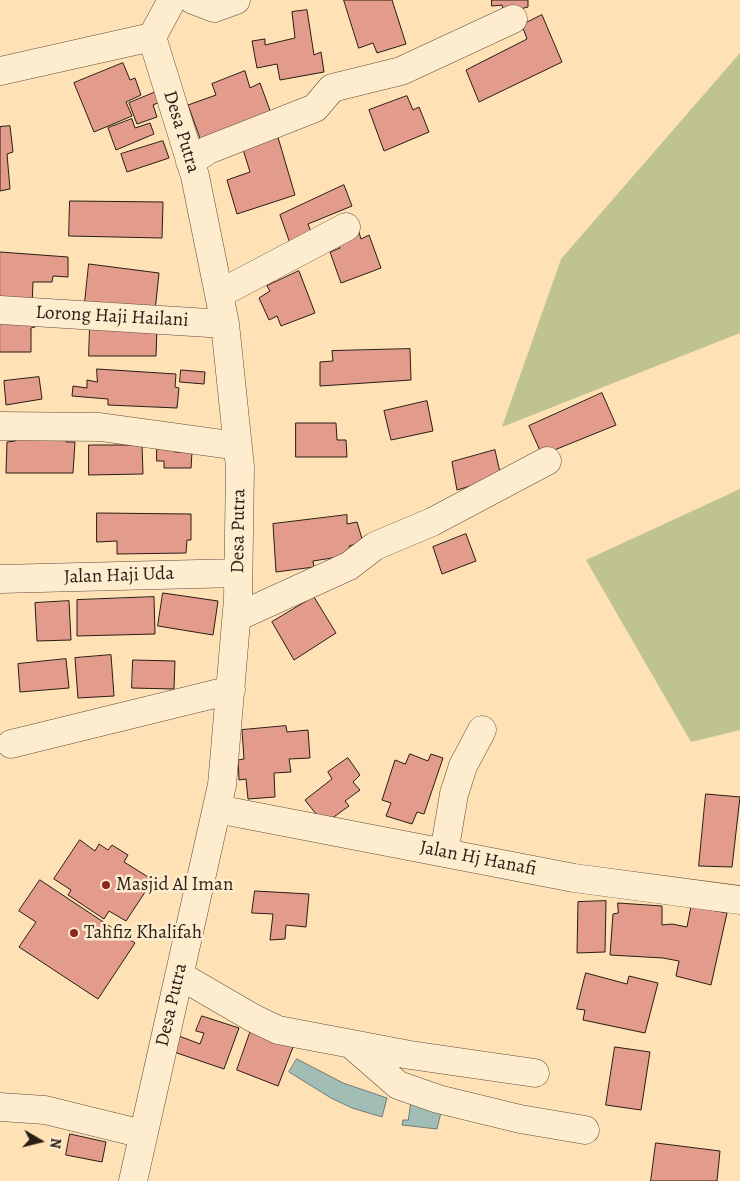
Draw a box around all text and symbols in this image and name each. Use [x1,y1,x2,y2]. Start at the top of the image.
street label: Desa Putra [158,88,204,176]
street label: Lorong Haji Hailani [35,302,189,332]
street label: Desa Putra [227,488,251,574]
street label: Jalan Haji Uda [64,563,174,589]
street label: Jalan Hj Hanafi [418,837,538,881]
place label: Masjid Al Iman [116,874,233,896]
marker: Masjid Al Iman [100,879,112,891]
place label: Tahfiz Khalifah [84,922,202,944]
marker: Tahfiz Khalifah [68,927,80,939]
street label: Desa Putra [151,961,193,1049]
north arrow [15,1116,65,1166]
text: N [45,1137,65,1150]

